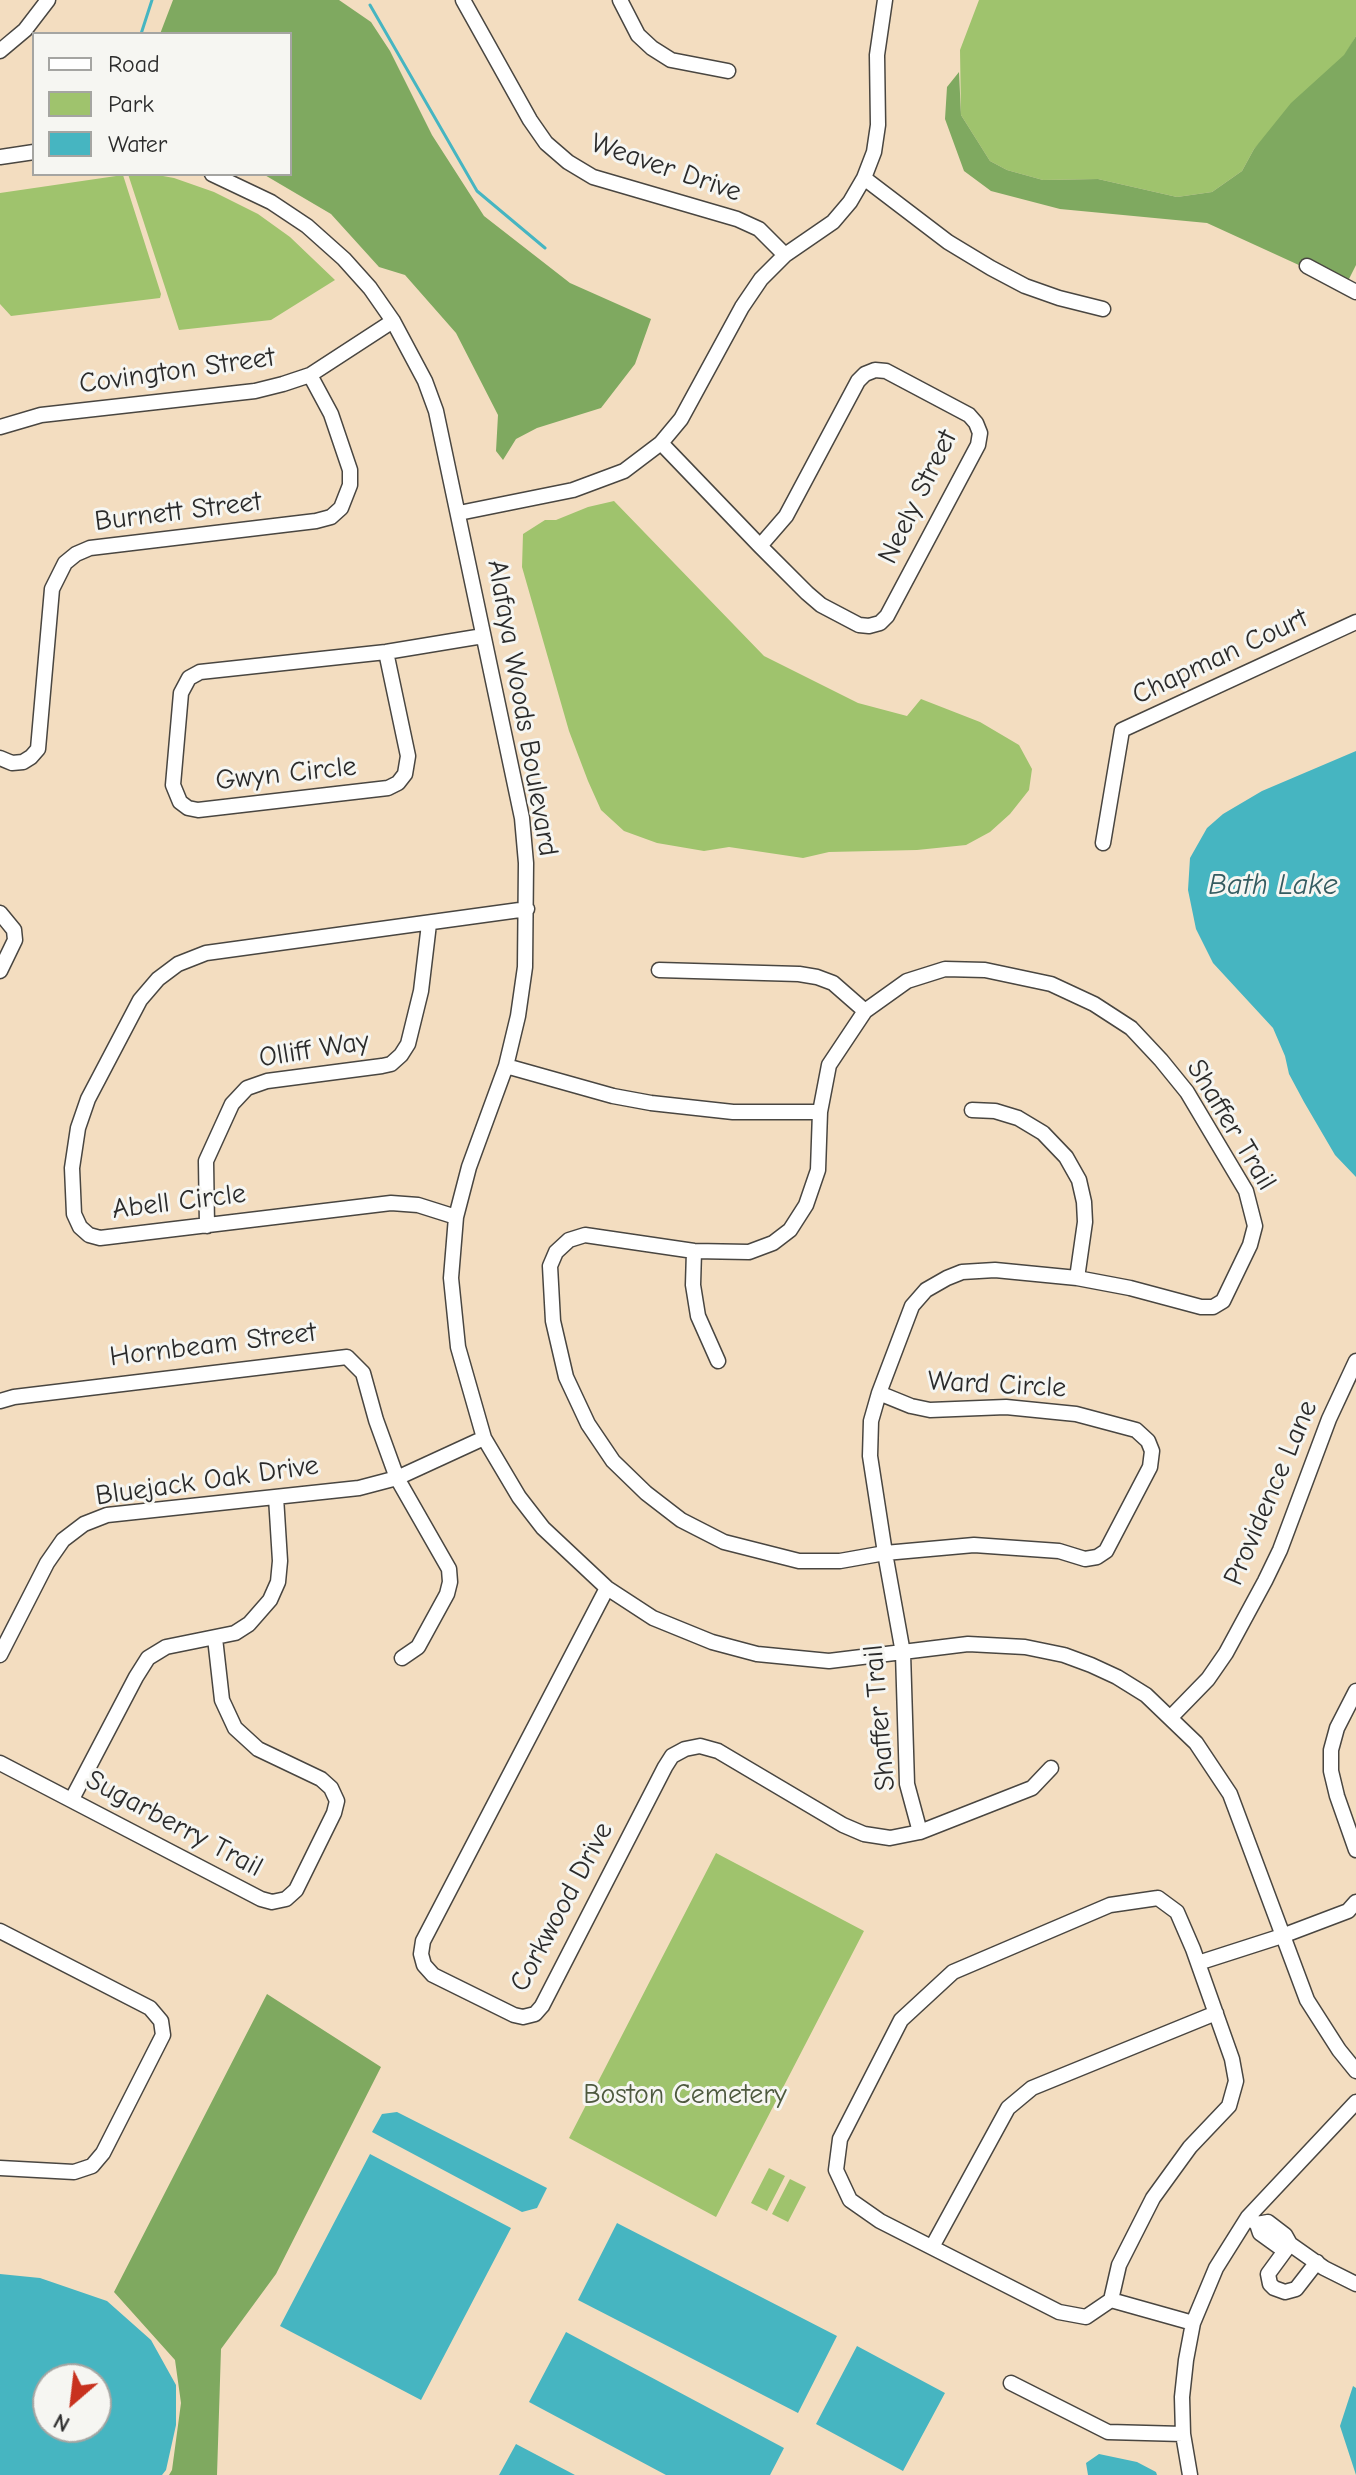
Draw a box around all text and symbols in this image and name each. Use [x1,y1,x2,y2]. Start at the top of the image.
legend [32,32,292,176]
text: Road [108,50,160,78]
text: Park [108,90,154,118]
street label: Weaver Drive [586,127,746,209]
text: Water [108,130,167,158]
street label: Covington Street [77,341,277,401]
street label: Neely Street [871,425,965,569]
street label: Burnett Street [93,485,263,539]
street label: Alafaya Woods Boulevard [479,557,565,859]
street label: Chapman Court [1127,602,1313,712]
street label: Gwyn Circle [214,750,358,798]
water label: Bath Lake [1208,868,1338,904]
street label: Olliff Way [257,1025,371,1075]
street label: Shaffer Trail [1179,1053,1283,1197]
street label: Abell Circle [110,1177,248,1227]
street label: Hornbeam Street [108,1316,318,1374]
street label: Ward Circle [927,1365,1067,1405]
street label: Providence Lane [1217,1395,1325,1591]
street label: Bluejack Oak Drive [93,1449,321,1513]
street label: Shaffer Trail [857,1643,903,1793]
street label: Sugarberry Trail [80,1763,268,1885]
street label: Corkwood Drive [503,1817,621,1997]
park label: Boston Cemetery [583,2078,787,2112]
north arrow [32,2363,112,2443]
text: N [49,2408,74,2437]

